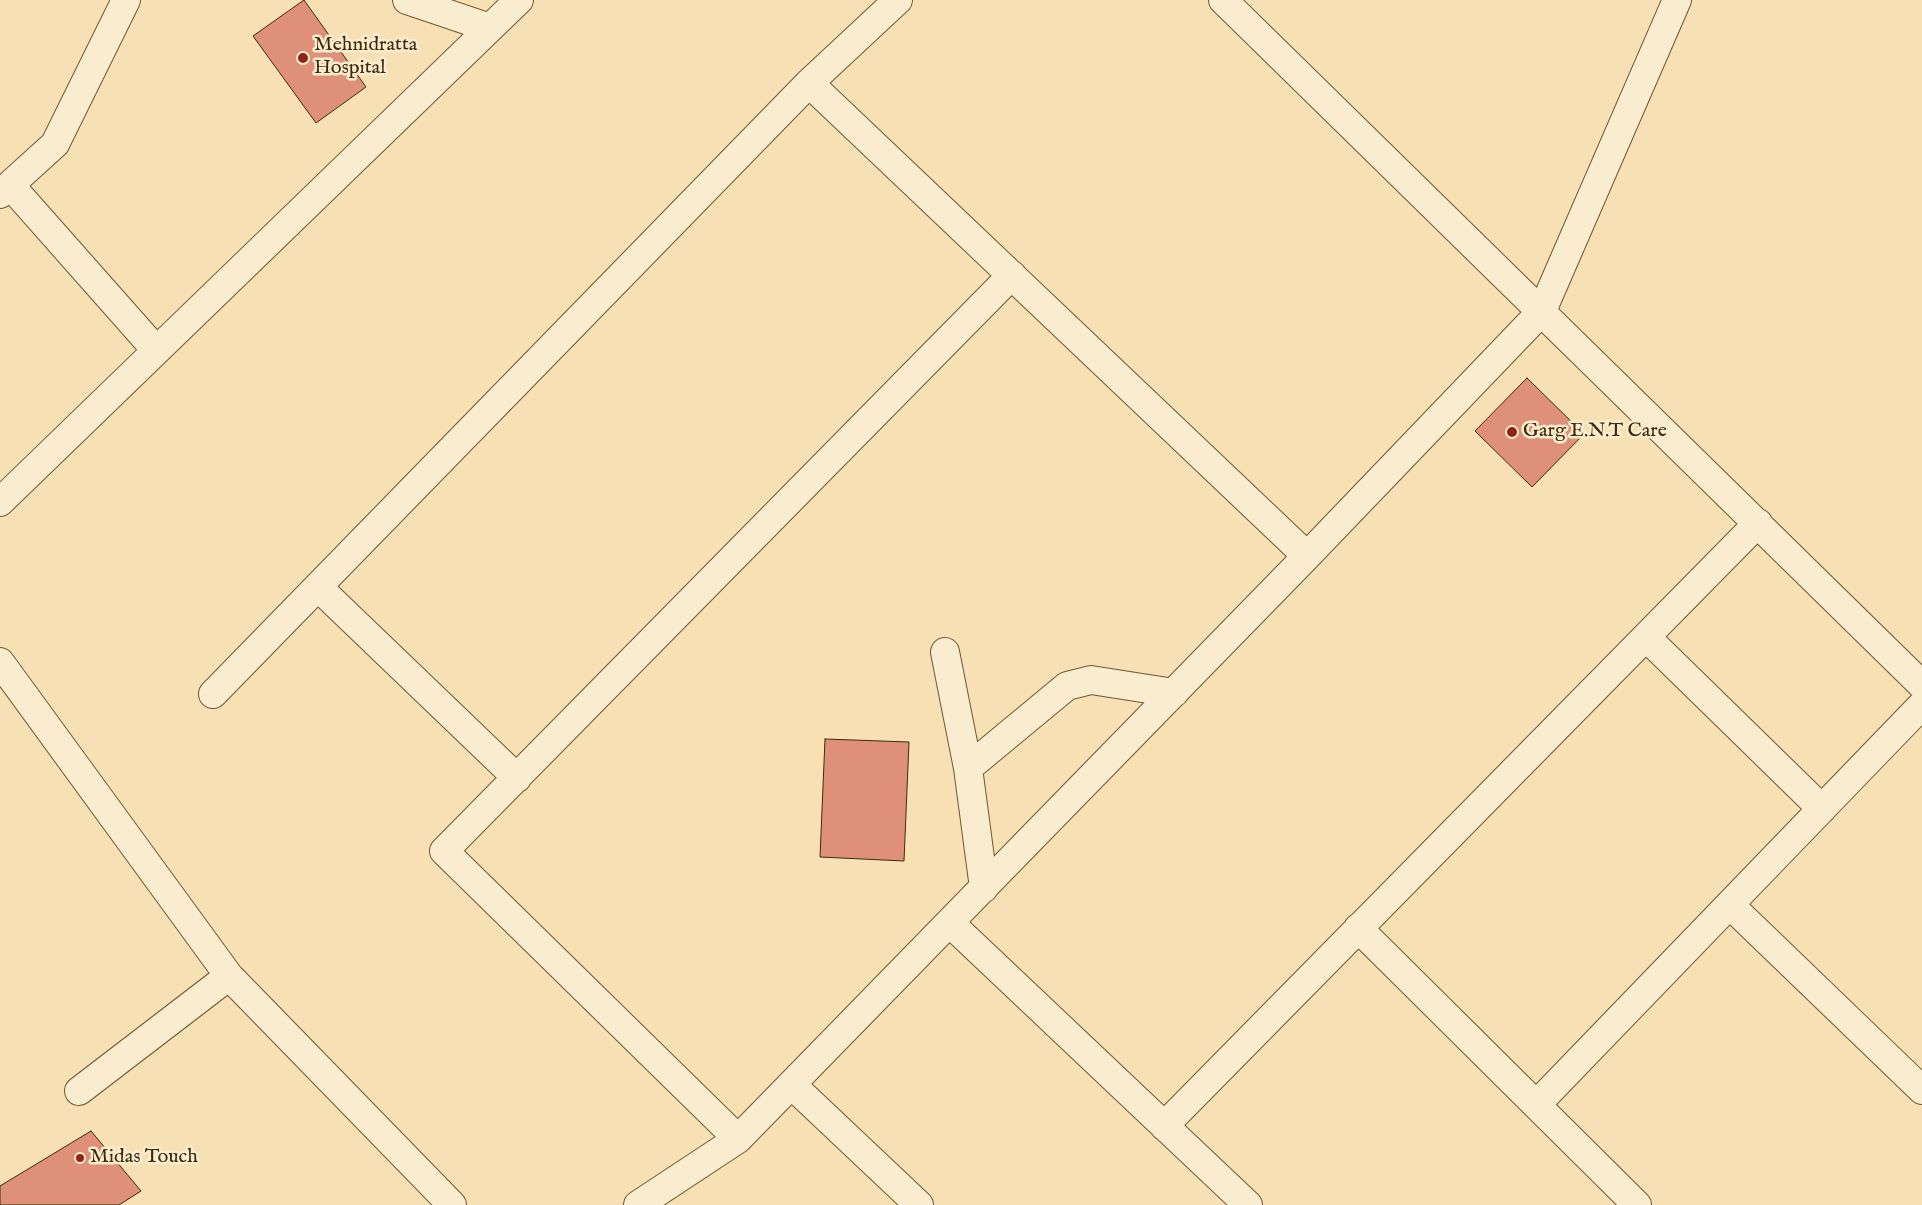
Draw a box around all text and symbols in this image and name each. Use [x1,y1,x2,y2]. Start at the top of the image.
place label: Mehnidratta Hospital [314,34,417,81]
marker: Mehnidratta Hospital [296,51,310,65]
place label: Garg E.N.T Care [1523,420,1667,444]
marker: Garg E.N.T Care [1505,425,1519,439]
place label: Midas Touch [90,1146,198,1170]
marker: Midas Touch [74,1152,86,1164]

